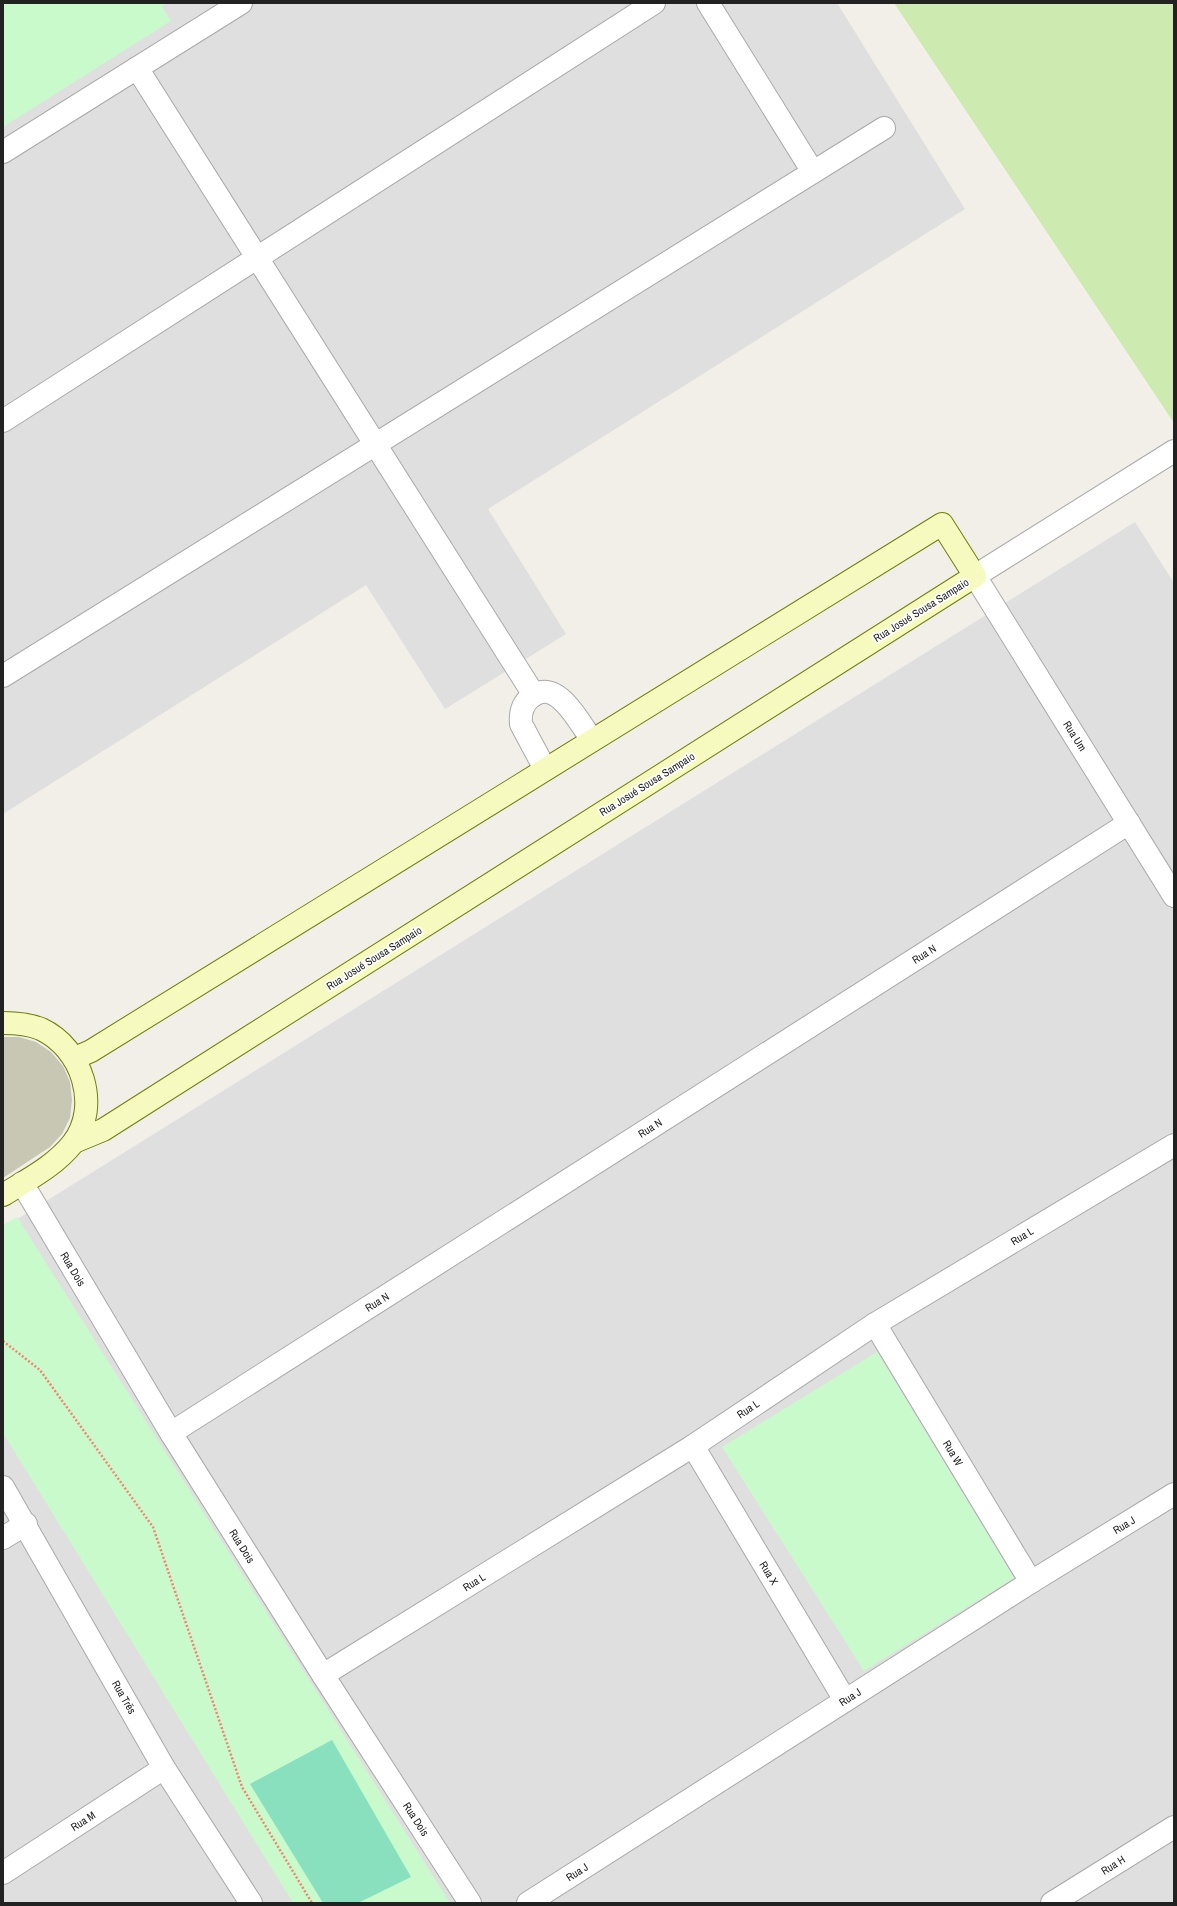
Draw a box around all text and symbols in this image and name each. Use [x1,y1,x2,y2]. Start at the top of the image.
street label: Rua Josué Sousa Sampaio [871,575,971,645]
street label: Rua Um [1060,718,1090,754]
street label: Rua Josué Sousa Sampaio [597,749,697,819]
street label: Rua Josué Sousa Sampaio [324,923,424,993]
street label: Rua N [909,941,939,967]
street label: Rua N [635,1115,665,1141]
street label: Rua L [1008,1224,1036,1248]
street label: Rua Dois [57,1249,89,1289]
street label: Rua N [362,1289,392,1315]
street label: Rua L [734,1396,762,1422]
street label: Rua W [940,1438,966,1469]
street label: Rua J [1110,1513,1138,1537]
street label: Rua Dois [226,1526,258,1566]
street label: Rua X [757,1559,781,1587]
street label: Rua L [460,1570,488,1594]
street label: Rua Trës [109,1678,139,1717]
street label: Rua J [836,1685,864,1709]
street label: Rua Dois [400,1799,432,1839]
street label: Rua M [68,1808,98,1834]
street label: Rua H [1098,1852,1128,1878]
street label: Rua J [563,1860,591,1884]

